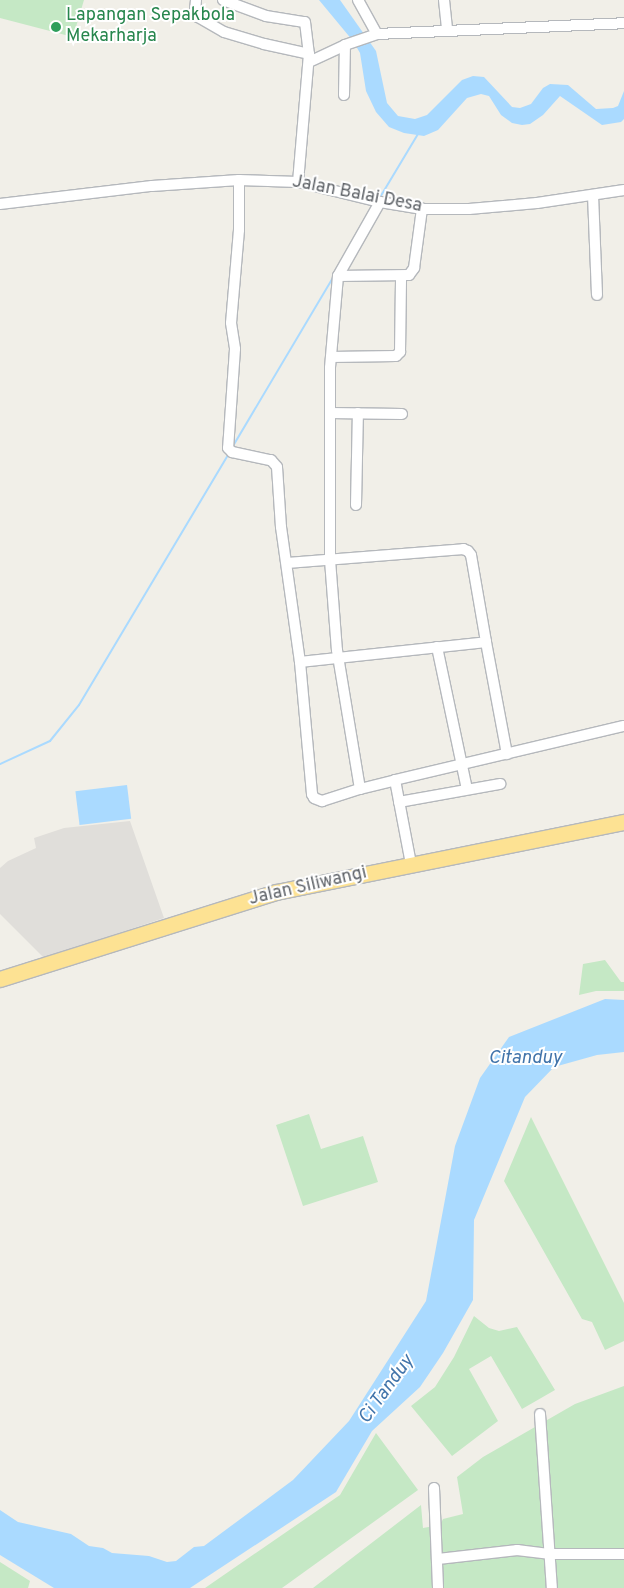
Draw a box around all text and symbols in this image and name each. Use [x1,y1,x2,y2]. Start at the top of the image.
place label: Lapangan Sepakbola Mekarharja [66,6,235,48]
marker: Lapangan Sepakbola Mekarharja [50,21,62,33]
street label: Jalan Balai Desa [290,172,424,218]
street label: Jalan Siliwangi [247,863,369,911]
water label: Citanduy [488,1048,562,1070]
water label: Ci Tanduy [354,1351,420,1429]

